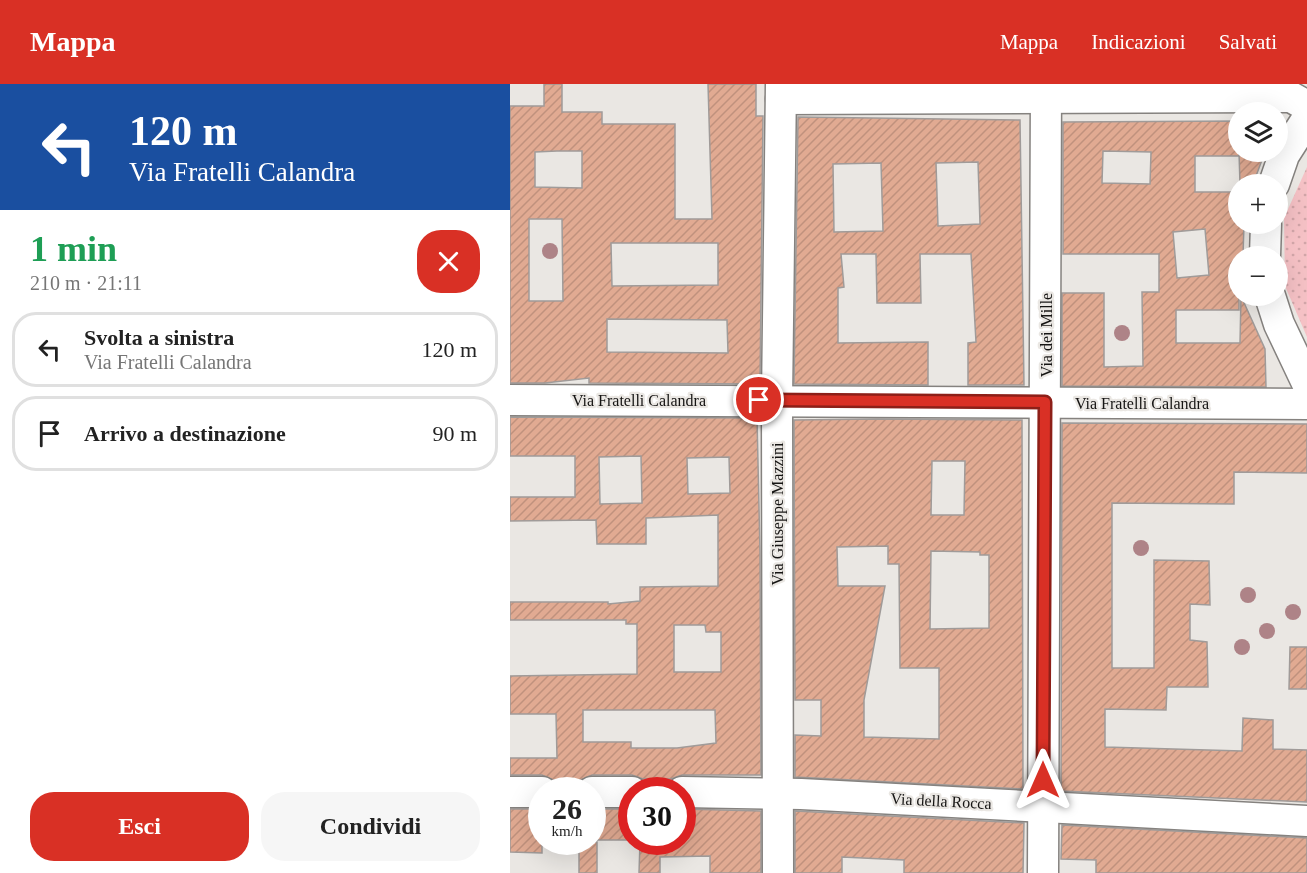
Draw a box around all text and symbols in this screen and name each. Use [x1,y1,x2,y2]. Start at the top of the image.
text: Mappa [30,26,116,57]
text: Mappa [1000,30,1058,54]
text: Indicazioni [1091,30,1186,54]
text: Salvati [1219,30,1277,54]
map controls [1228,102,1288,306]
button: layers [1228,102,1288,162]
icon: left [30,108,108,186]
text: 120 m [129,108,238,154]
text: Via Fratelli Calandra [129,157,355,187]
button: + [1228,174,1288,234]
text: 1 min [30,229,117,269]
button: close [417,230,480,293]
button: − [1228,246,1288,306]
text: 210 m · 21:11 [30,272,142,294]
street label: Via dei Mille [1038,293,1055,377]
text: Svolta a sinistra [84,325,234,350]
icon: left [33,333,66,366]
text: 120 m [421,337,477,362]
text: Via Fratelli Calandra [84,351,252,373]
pin [733,374,784,425]
icon: arrive [742,383,775,416]
street label: Via Fratelli Calandra [572,392,706,409]
street label: Via Fratelli Calandra [1075,395,1209,412]
icon: arrive [33,417,66,450]
text: Arrivo a destinazione [84,421,286,446]
text: 90 m [432,421,477,446]
street label: Via Giuseppe Mazzini [769,442,787,586]
position arrow [1011,748,1075,812]
speed limit sign: 30 [618,777,696,855]
street label: Via della Rocca [890,790,992,812]
button: Esci [30,792,249,861]
button: Condividi [261,792,480,861]
text: 26 [552,792,582,825]
text: km/h [552,823,582,839]

